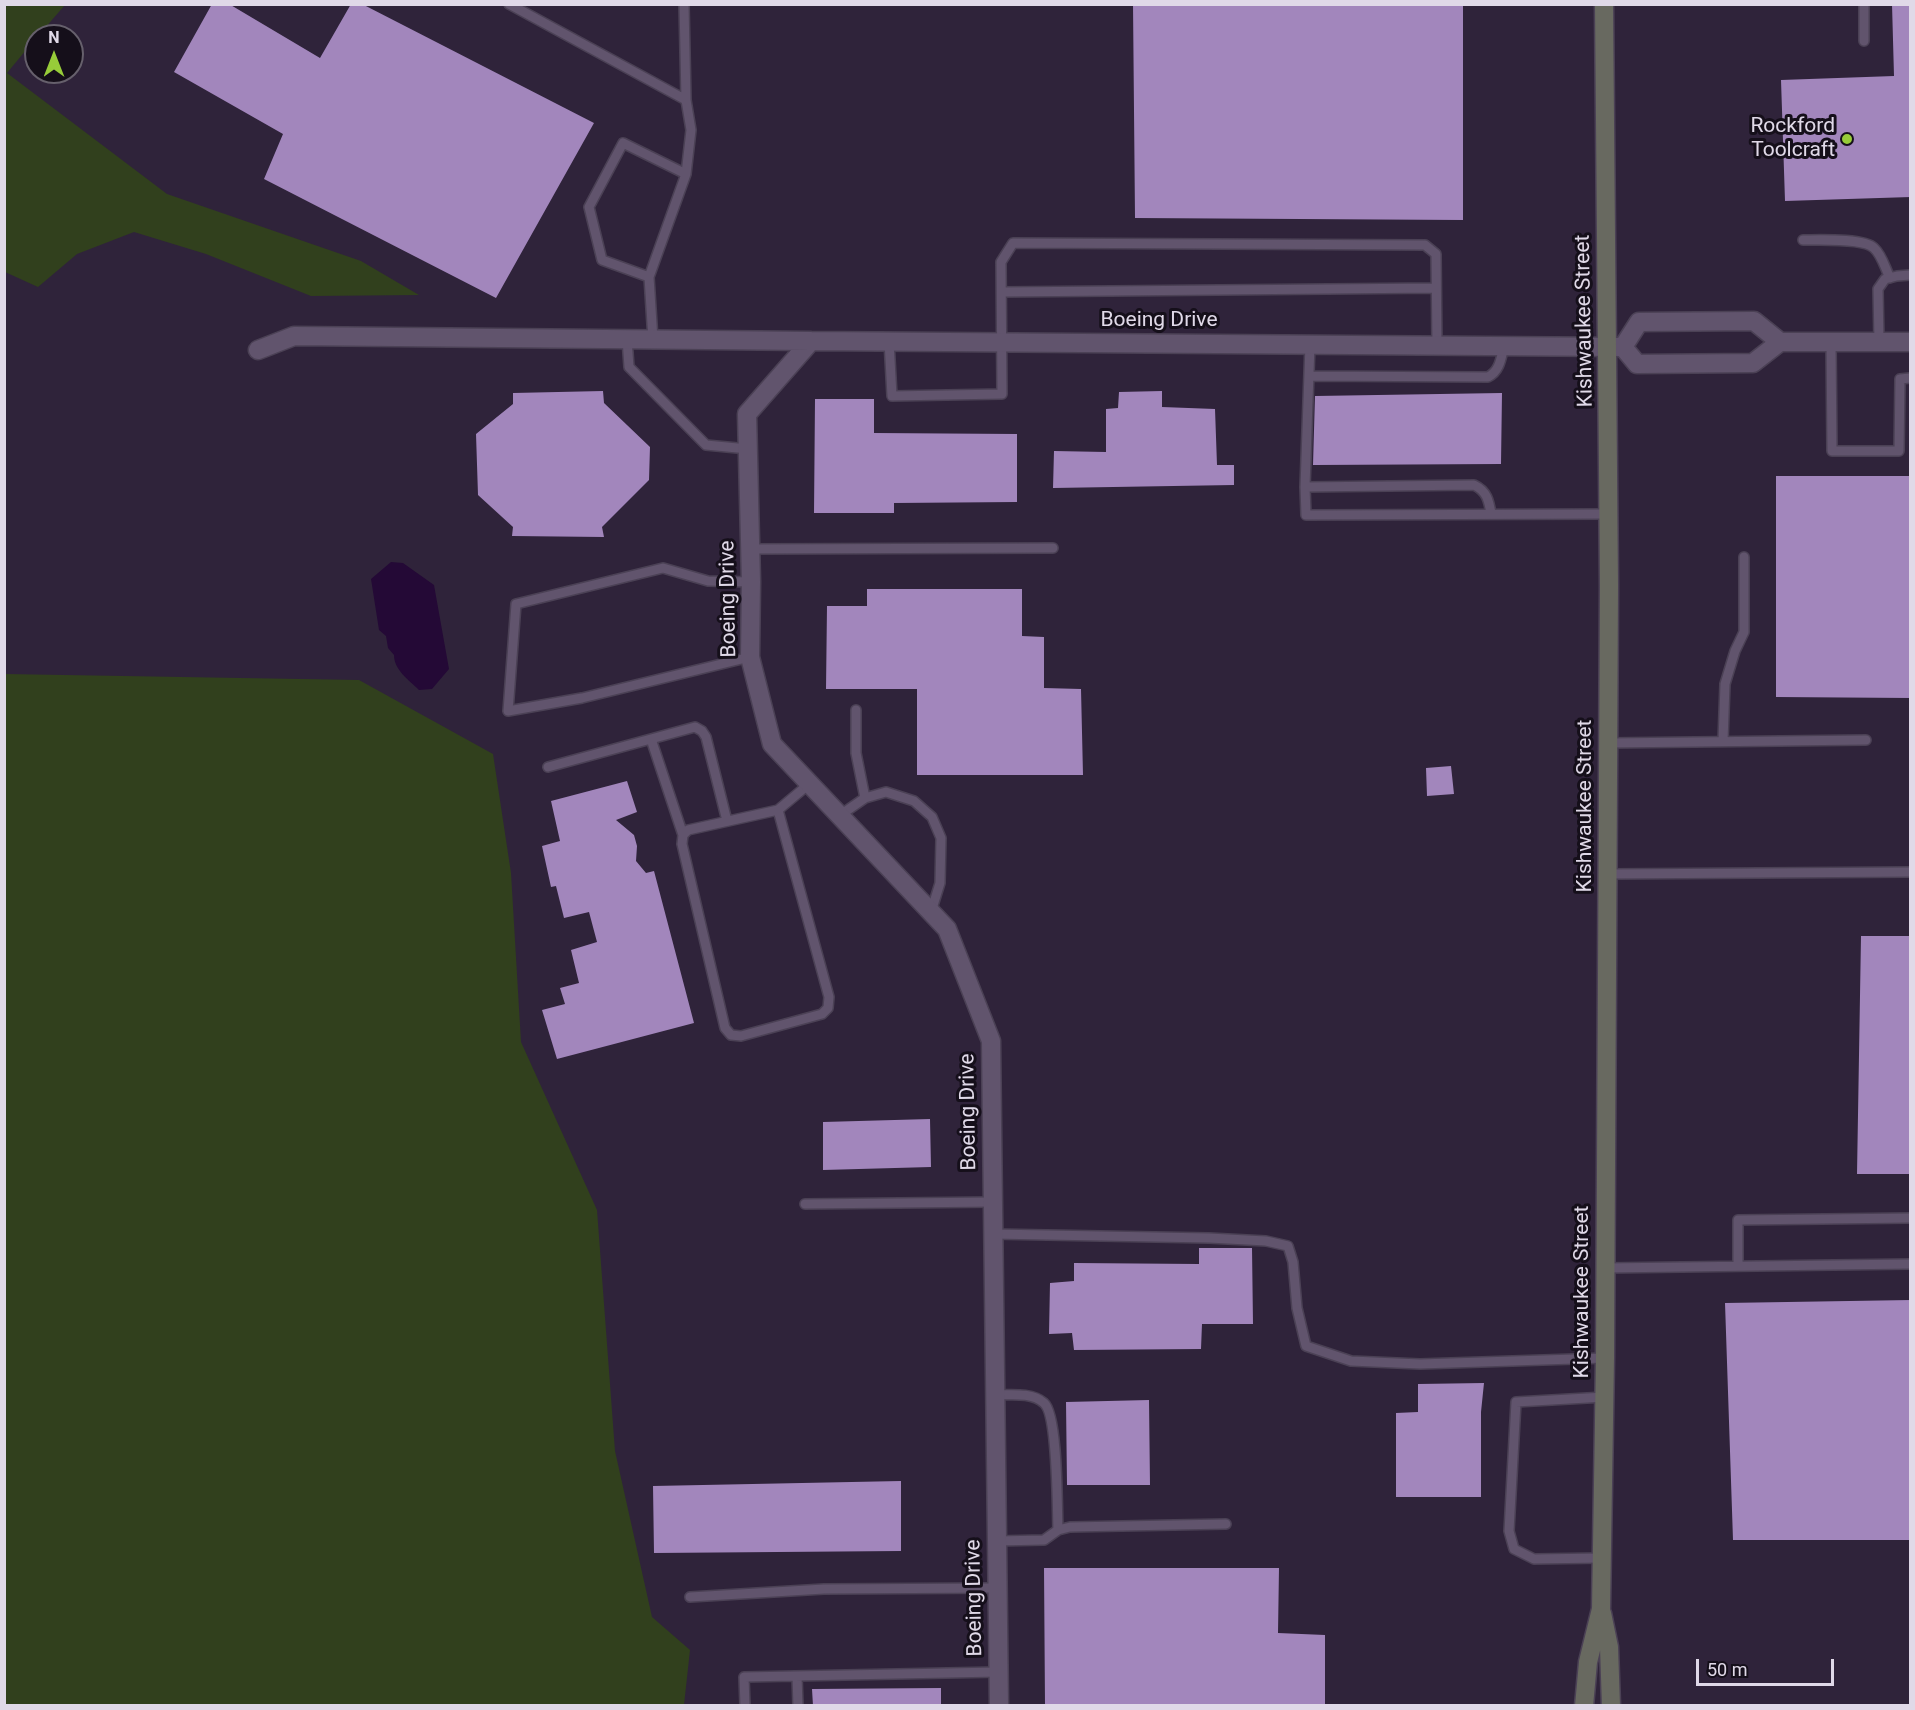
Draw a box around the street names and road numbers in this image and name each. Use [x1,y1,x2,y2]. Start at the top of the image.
street label: Kishwaukee Street [1571,234,1599,408]
street label: Boeing Drive [1100,308,1218,334]
street label: Boeing Drive [715,540,743,658]
street label: Kishwaukee Street [1573,720,1599,892]
street label: Boeing Drive [955,1053,983,1171]
street label: Kishwaukee Street [1570,1206,1596,1378]
street label: Boeing Drive [961,1539,989,1657]

